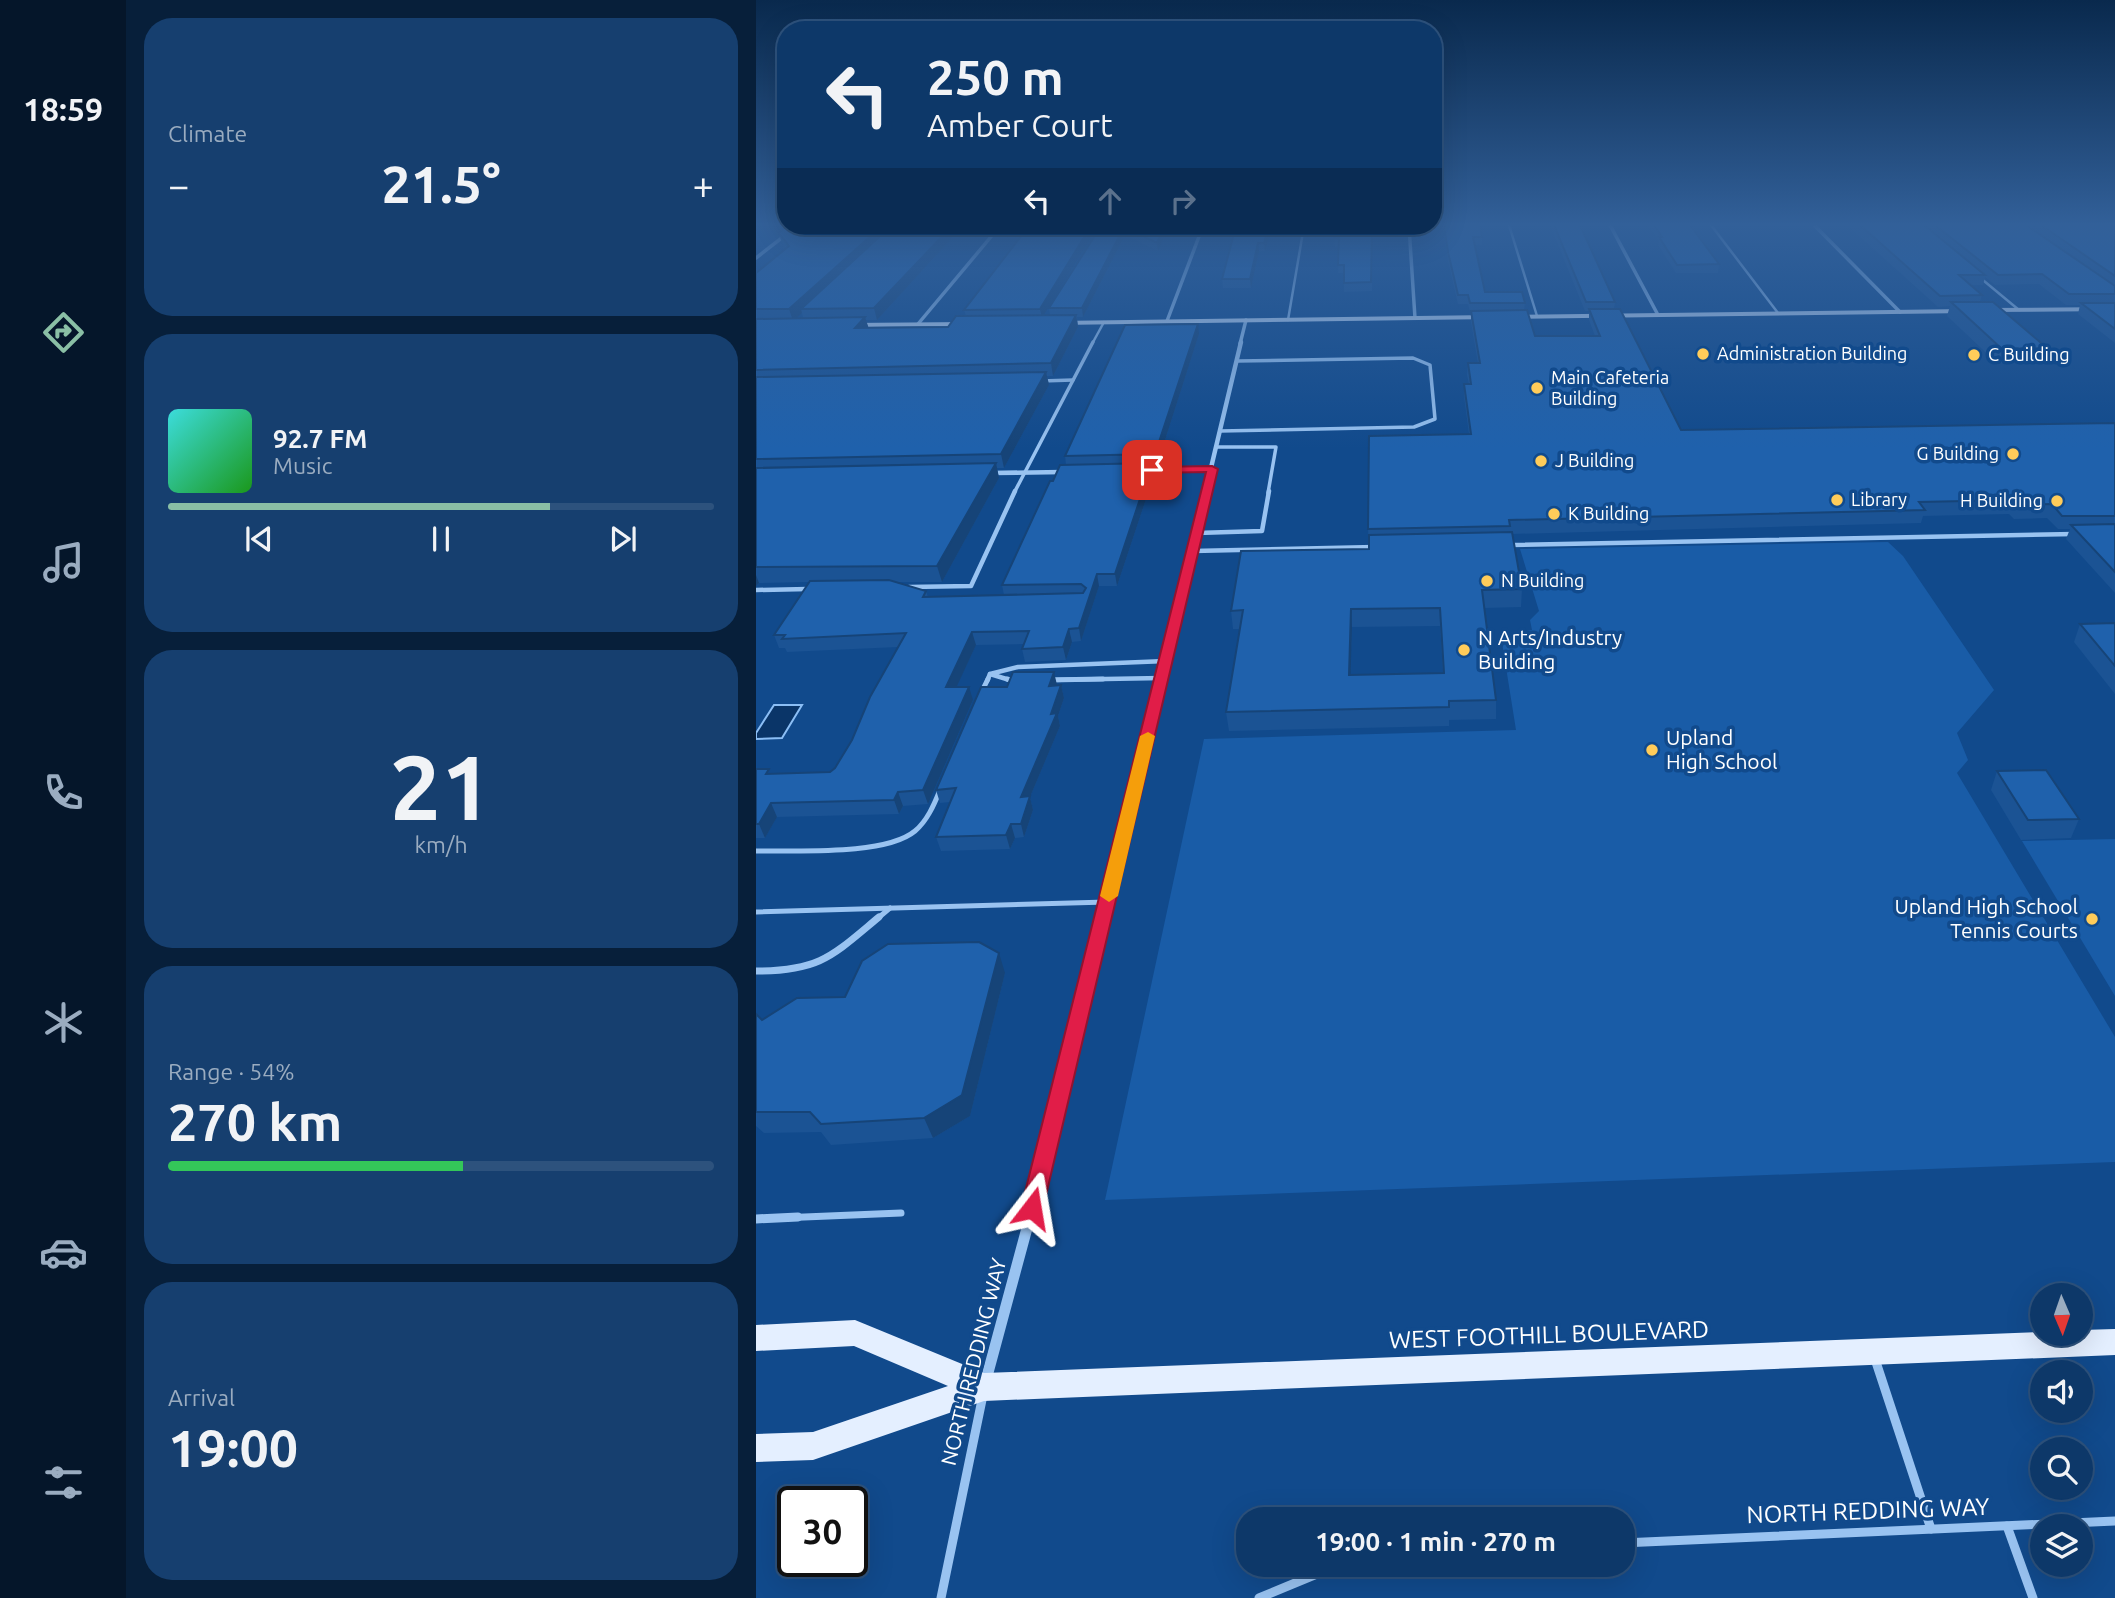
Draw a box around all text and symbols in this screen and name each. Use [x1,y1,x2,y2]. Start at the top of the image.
icon: left [812,49,903,140]
text: 250 m [927,49,1064,104]
text: 18:59 [23,91,103,127]
text: Amber Court [927,107,1113,143]
text: Climate [168,121,247,146]
text: 21.5° [381,155,501,213]
text: − [168,164,189,206]
text: + [693,164,714,206]
icon: left [1018,182,1056,220]
icon: ahead [1091,182,1129,220]
icon: right [1164,182,1202,220]
icon: directions [39,308,88,357]
place label: Administration Building [1717,343,1907,363]
place label: C Building [1988,344,2070,364]
marker: Administration Building [1695,346,1711,362]
marker: C Building [1966,347,1982,363]
place label: Main Cafeteria Building [1551,367,1669,408]
marker: Main Cafeteria Building [1529,380,1545,396]
text: 92.7 FM [273,424,367,453]
pin [1122,440,1182,500]
place label: G Building [1917,443,1999,463]
marker: G Building [2005,446,2021,462]
place label: J Building [1555,450,1634,470]
icon: arrive [1133,451,1171,489]
text: Music [273,453,332,478]
marker: J Building [1533,453,1549,469]
place label: Library [1851,489,1907,509]
place label: H Building [1960,490,2043,510]
marker: Library [1829,492,1845,508]
marker: H Building [2049,493,2065,509]
place label: K Building [1568,503,1649,523]
marker: K Building [1546,506,1562,522]
icon: previous [240,520,278,558]
icon: pause [422,520,460,558]
icon: next [604,520,642,558]
icon: music [39,538,88,587]
place label: N Building [1501,570,1584,590]
marker: N Building [1479,573,1495,589]
place label: N Arts/Industry Building [1478,625,1622,673]
marker: N Arts/Industry Building [1456,642,1472,658]
place label: Upland High School [1666,725,1777,773]
text: 21 [390,735,492,837]
marker: Upland High School [1644,742,1660,758]
icon: phone [39,768,88,817]
text: km/h [414,832,468,857]
place label: Upland High School Tennis Courts [1895,894,2078,942]
marker: Upland High School Tennis Courts [2084,911,2100,927]
icon: climate [39,998,88,1047]
text: Range · 54% [168,1059,295,1084]
text: 270 km [168,1093,342,1151]
position arrow [995,1171,1069,1245]
icon: car [39,1228,88,1277]
street label: NORTH REDDING WAY [936,1256,1010,1468]
north arrow [2030,1283,2093,1346]
map controls [2030,1283,2093,1577]
street label: WEST FOOTHILL BOULEVARD [1389,1315,1709,1354]
button: sound [2030,1360,2093,1423]
text: Arrival [168,1385,235,1410]
text: 19:00 [168,1419,298,1477]
button: search [2030,1437,2093,1500]
icon: filters [39,1458,88,1507]
speed limit sign: 30 [777,1486,868,1577]
street label: NORTH REDDING WAY [1746,1493,1990,1528]
button: layers [2030,1514,2093,1577]
text: 19:00 · 1 min · 270 m [1315,1527,1556,1556]

